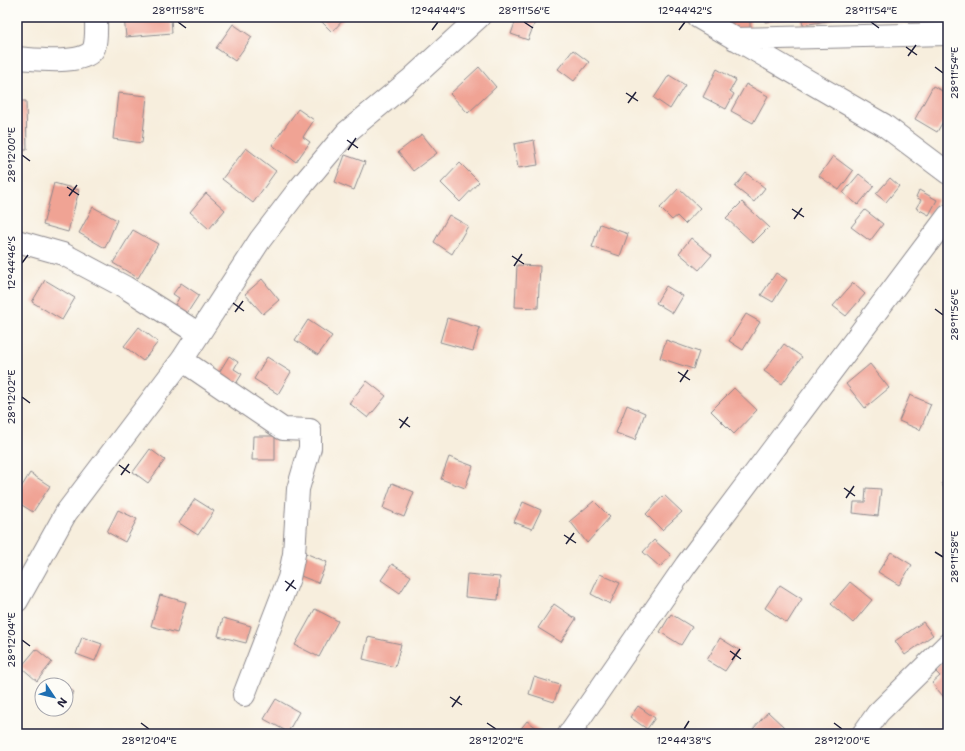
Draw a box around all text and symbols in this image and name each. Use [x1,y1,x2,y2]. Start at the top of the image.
text: 28°11'58"E [152,4,204,17]
text: 12°44'44"S [411,4,466,17]
text: 28°11'56"E [498,4,550,17]
text: 12°44'42"S [658,4,712,17]
text: 28°11'54"E [845,4,897,17]
text: 28°11'54"E [948,47,961,99]
text: 28°12'00"E [5,127,18,183]
text: 12°44'46"S [5,235,18,290]
text: 28°11'56"E [948,289,961,341]
text: 28°12'02"E [5,369,18,425]
text: 28°11'58"E [948,531,961,583]
text: 28°12'04"E [5,612,18,668]
north arrow [34,677,74,717]
text: N [53,695,70,711]
text: 28°12'04"E [121,734,177,747]
text: 28°12'02"E [468,734,524,747]
text: 12°44'38"S [657,734,712,747]
text: 28°12'00"E [814,734,870,747]

